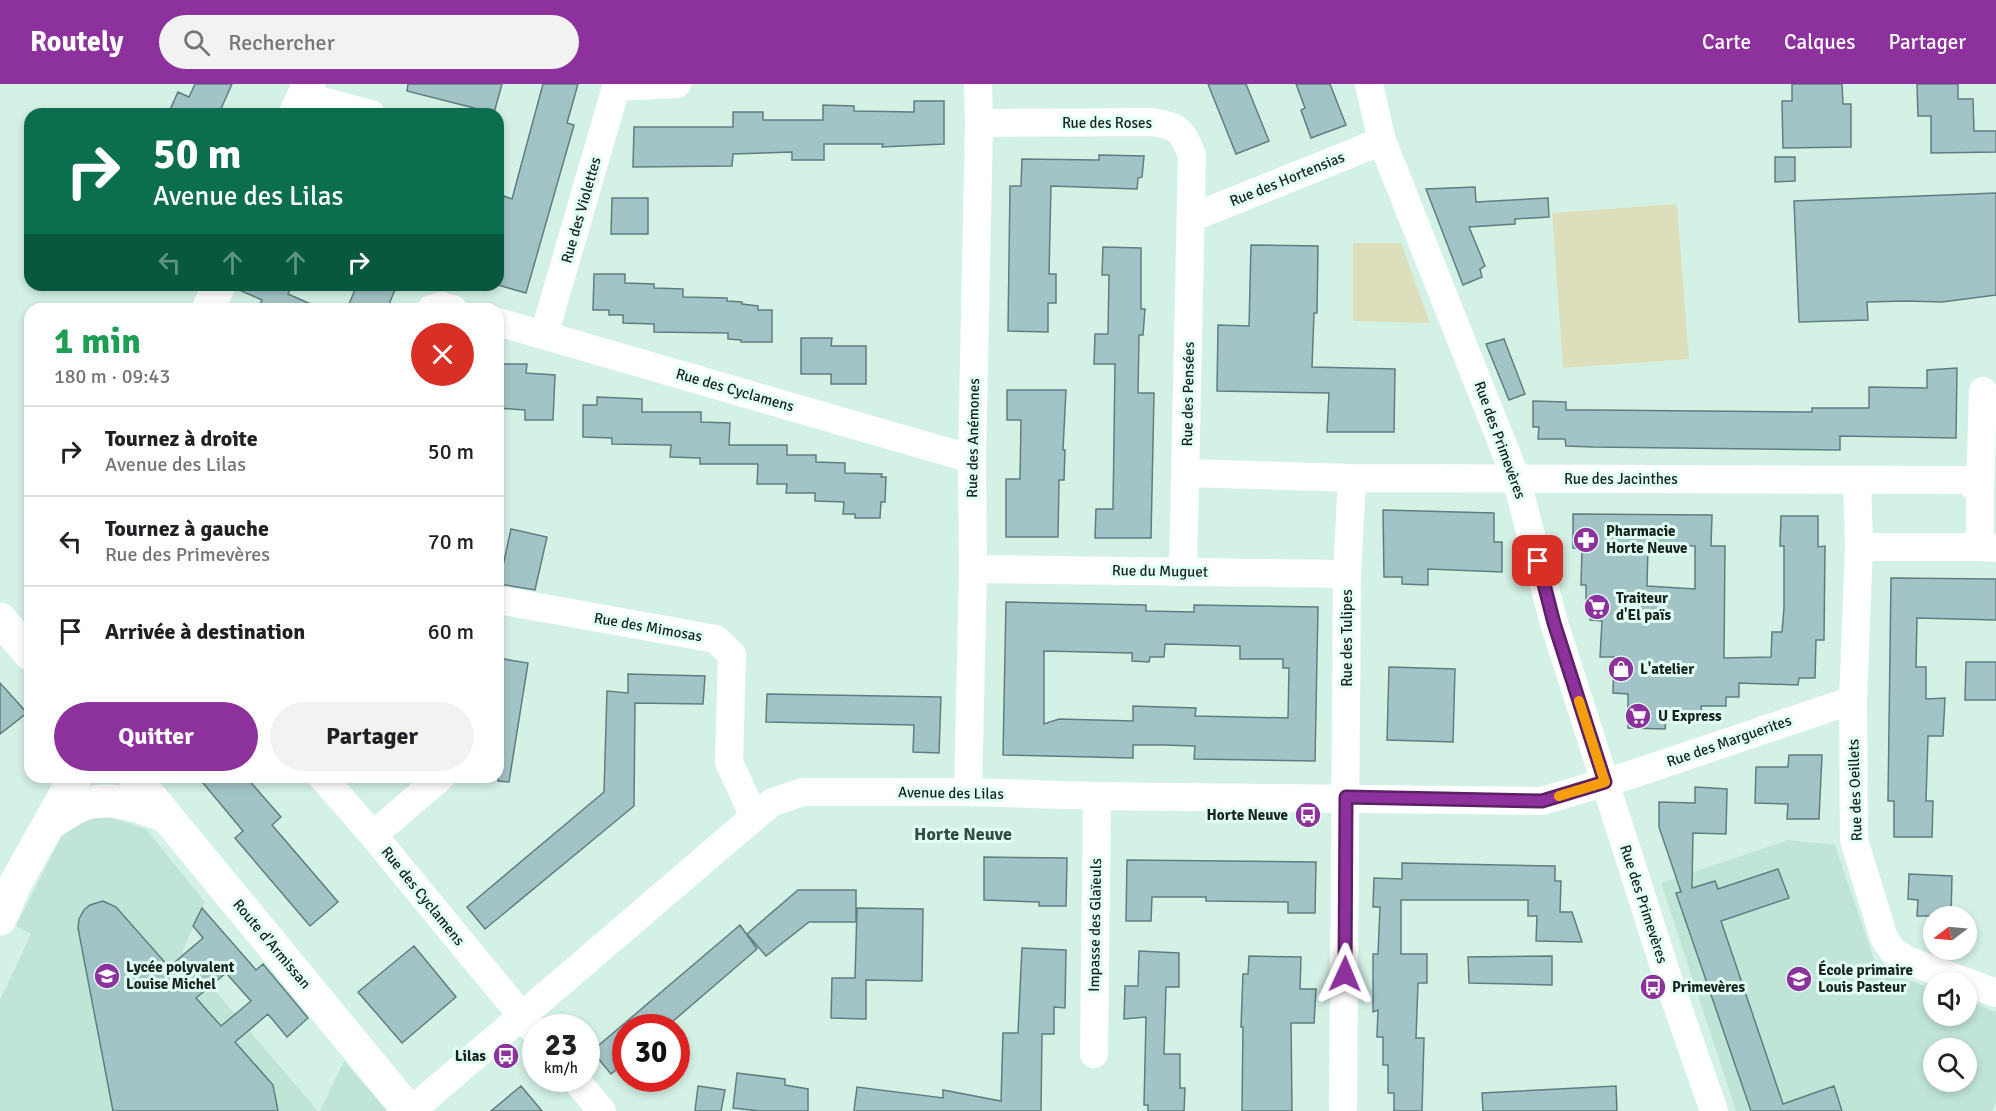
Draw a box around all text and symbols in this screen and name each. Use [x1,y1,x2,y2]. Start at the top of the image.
search box [159,15,579,69]
text: Routely [30,25,123,59]
icon: search [180,26,213,59]
text: Rechercher [228,29,335,56]
text: Carte [1702,29,1751,55]
text: Calques [1784,29,1855,55]
text: Partager [1888,29,1966,55]
street label: Rue des Roses [1062,114,1153,132]
text: 50 m [153,129,242,180]
icon: right [54,132,132,210]
street label: Rue des Hortensias [1227,148,1347,210]
street label: Rue des Violettes [557,154,605,265]
text: Avenue des Lilas [153,180,343,213]
icon: left [153,246,186,279]
icon: ahead [216,246,249,279]
icon: ahead [279,246,312,279]
icon: right [342,246,375,279]
text: 1 min [54,319,141,364]
button: close [411,323,474,386]
street label: Rue des Pensées [1178,341,1198,447]
text: 180 m · 09:43 [54,364,170,389]
street label: Rue des Cyclamens [674,365,797,416]
street label: Rue des Anémones [963,377,983,498]
street label: Rue des Primevères [1470,379,1530,502]
text: Tournez à droite [105,425,258,452]
icon: right [54,435,87,468]
text: 50 m [428,438,474,465]
text: Avenue des Lilas [105,452,246,477]
street label: Rue des Jacinthes [1564,470,1678,488]
text: Tournez à gauche [105,515,269,542]
place label: Pharmacie Horte Neuve [1606,522,1688,557]
icon: left [54,525,87,558]
pharmacy icon: Pharmacie Horte Neuve [1571,525,1601,555]
text: 70 m [428,528,474,555]
pin [1512,535,1563,586]
text: Rue des Primevères [105,542,270,567]
icon: arrive [1521,544,1554,577]
street label: Rue du Muguet [1112,561,1208,581]
street label: Rue des Tulipes [1338,589,1356,687]
place label: Traiteur d'El païs [1616,589,1671,624]
supermarket icon: Traiteur d'El païs [1582,592,1612,622]
street label: Rue des Mimosas [592,609,704,645]
icon: arrive [54,615,87,648]
text: Arrivée à destination [105,618,305,645]
text: 60 m [428,618,474,645]
shop icon: L'atelier [1606,654,1636,684]
place label: L'atelier [1640,660,1694,678]
supermarket icon: U Express [1623,701,1653,731]
button: Quitter [54,702,258,771]
button: Partager [270,702,474,771]
place label: U Express [1658,707,1722,725]
street label: Rue des Marguerites [1664,711,1794,771]
street label: Rue des Oeillets [1844,738,1866,841]
street label: Avenue des Lilas [898,783,1004,803]
bus stop icon: Horte Neuve [1293,800,1323,830]
place label: Horte Neuve [1207,806,1288,824]
district label: Horte Neuve [914,823,1012,845]
street label: Rue des Primevères [1616,842,1672,966]
street label: Rue des Cyclamens [378,843,469,949]
street label: Impasse des Glaïeuls [1085,858,1105,992]
street label: Route d'Armissan [229,896,315,992]
north arrow [1923,906,1977,960]
map controls [1923,906,1977,1092]
position arrow [1313,942,1377,1006]
place label: Lycée polyvalent Louise Michel [126,958,235,993]
place label: École primaire Louis Pasteur [1818,960,1913,996]
school or university icon: Lycée polyvalent Louise Michel [92,961,122,991]
school or university icon: École primaire Louis Pasteur [1784,964,1814,994]
bus stop icon: Primevères [1638,972,1668,1002]
button: sound [1923,972,1977,1026]
place label: Primevères [1672,978,1745,996]
speed limit sign: 30 [612,1014,690,1092]
text: 23 [545,1027,577,1064]
button: search [1923,1038,1977,1092]
bus stop icon: Lilas [491,1041,521,1071]
place label: Lilas [455,1047,486,1065]
text: km/h [544,1059,578,1077]

